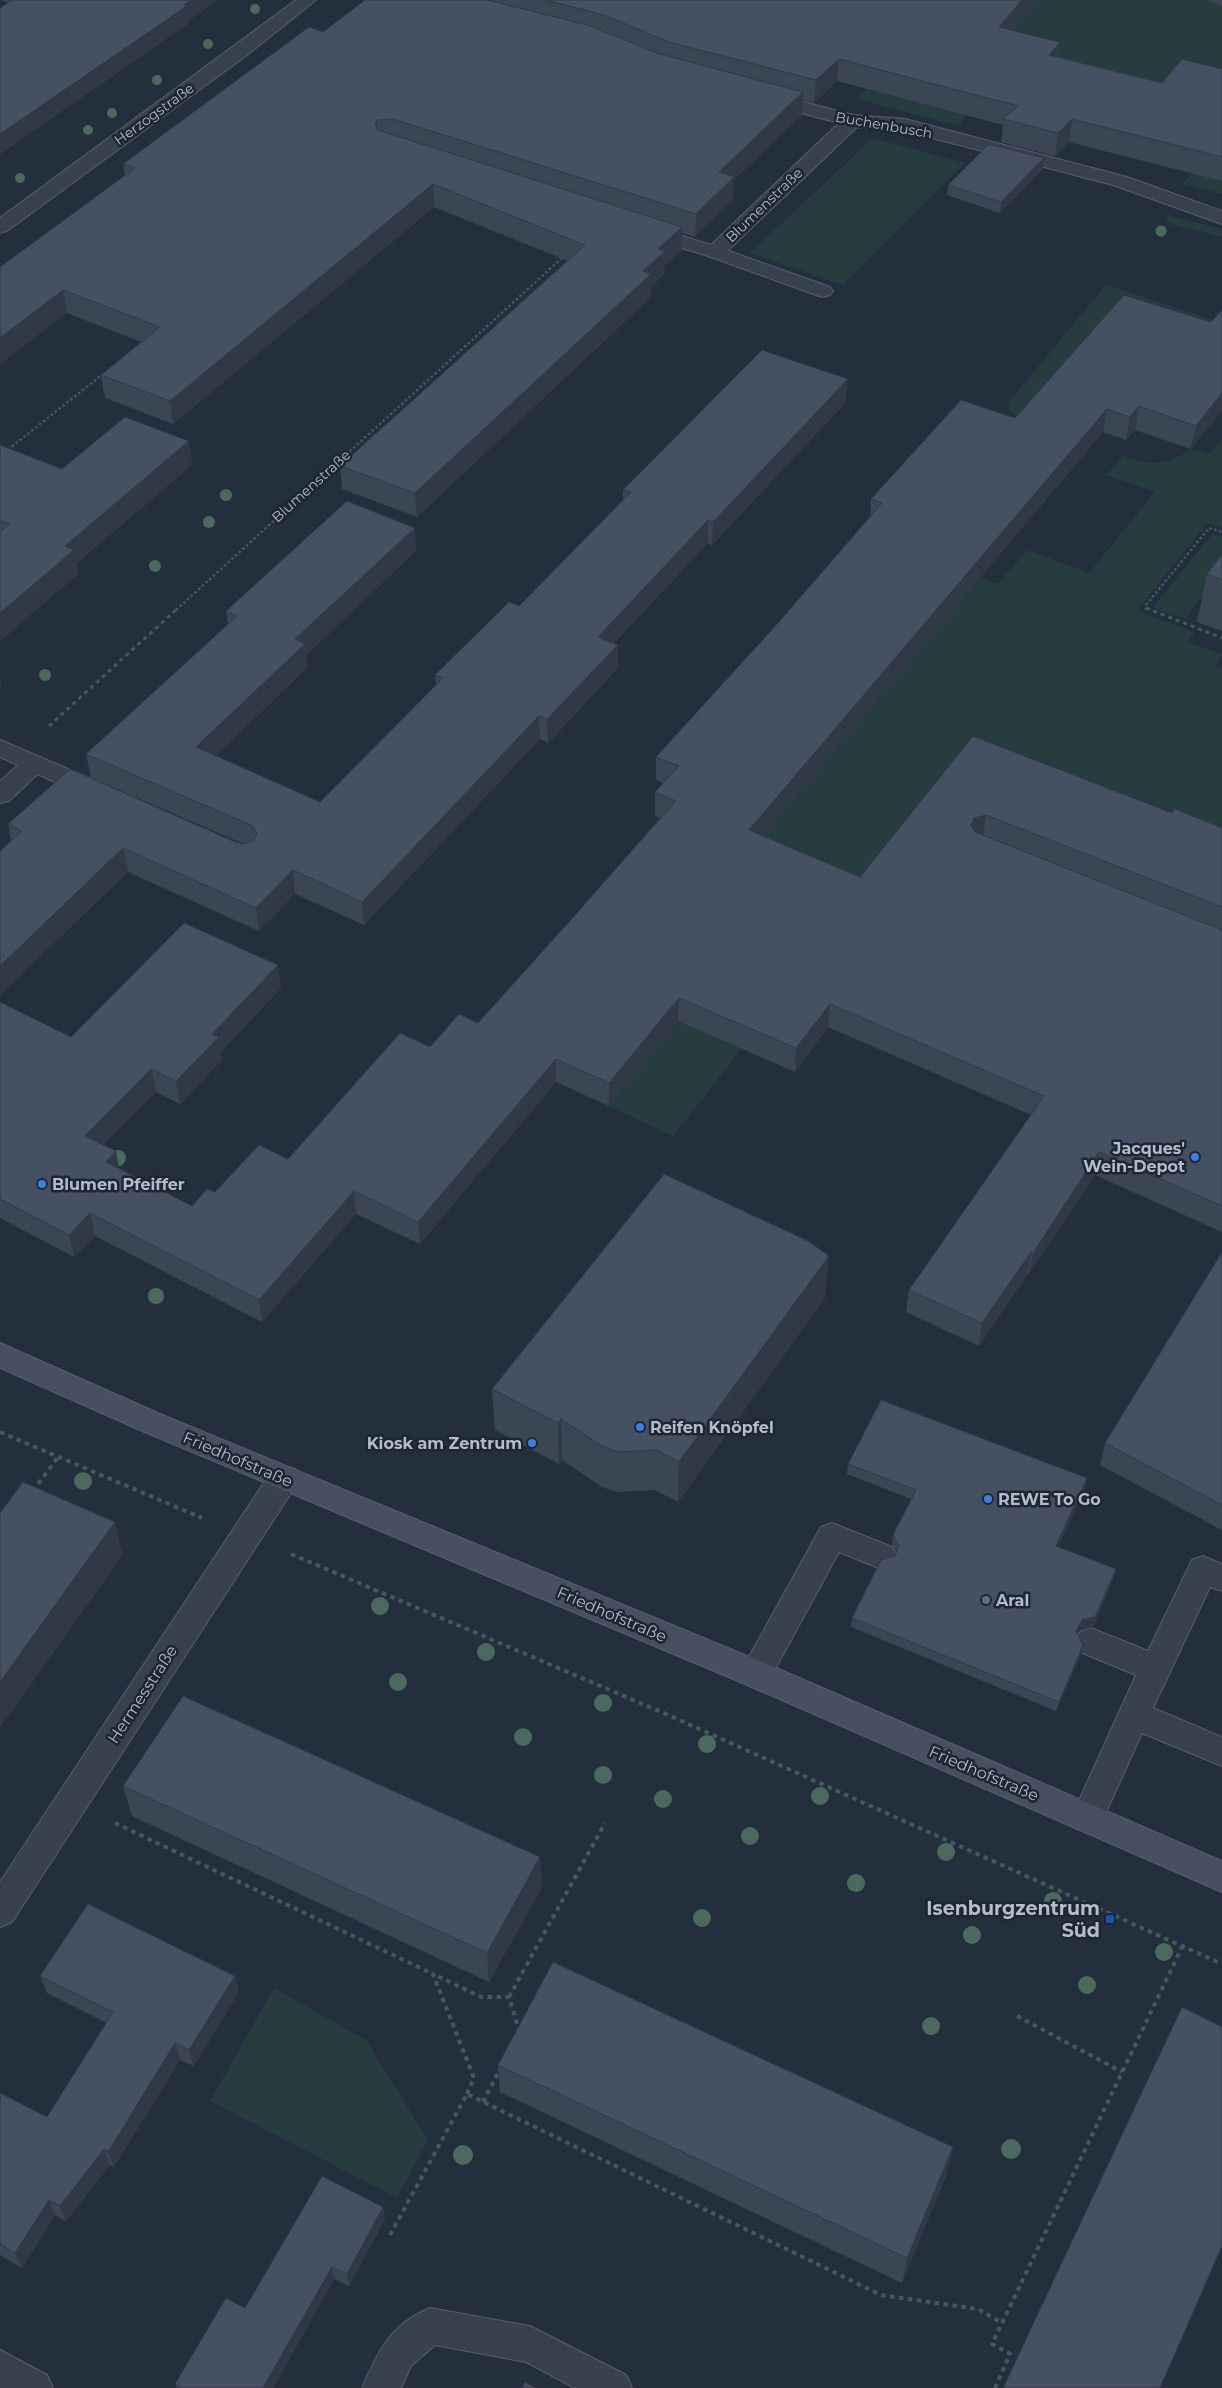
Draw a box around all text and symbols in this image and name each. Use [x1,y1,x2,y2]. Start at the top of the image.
street label: Herzogstraße [110,79,198,149]
street label: Buchenbusch [834,108,934,142]
street label: Blumenstraße [722,164,806,246]
street label: Blumenstraße [268,446,354,526]
place label: Jacques' Wein-Depot [1083,1139,1185,1176]
marker: Jacques' Wein-Depot [1189,1151,1201,1163]
place label: Blumen Pfeiffer [52,1175,185,1194]
marker: Blumen Pfeiffer [36,1178,48,1190]
place label: Reifen Knöpfel [650,1418,774,1437]
marker: Reifen Knöpfel [634,1421,646,1433]
street label: Friedhofstraße [180,1428,295,1491]
place label: Kiosk am Zentrum [367,1434,522,1453]
marker: Kiosk am Zentrum [526,1437,538,1449]
place label: REWE To Go [998,1490,1101,1509]
marker: REWE To Go [982,1493,994,1505]
street label: Friedhofstraße [554,1583,669,1646]
place label: Aral [995,1591,1029,1610]
marker: Aral [980,1594,992,1606]
street label: Hermesstraße [104,1642,181,1747]
street label: Friedhofstraße [926,1742,1041,1805]
place label: Isenburgzentrum Süd [926,1897,1100,1942]
marker: Isenburgzentrum Süd [1104,1913,1116,1925]

